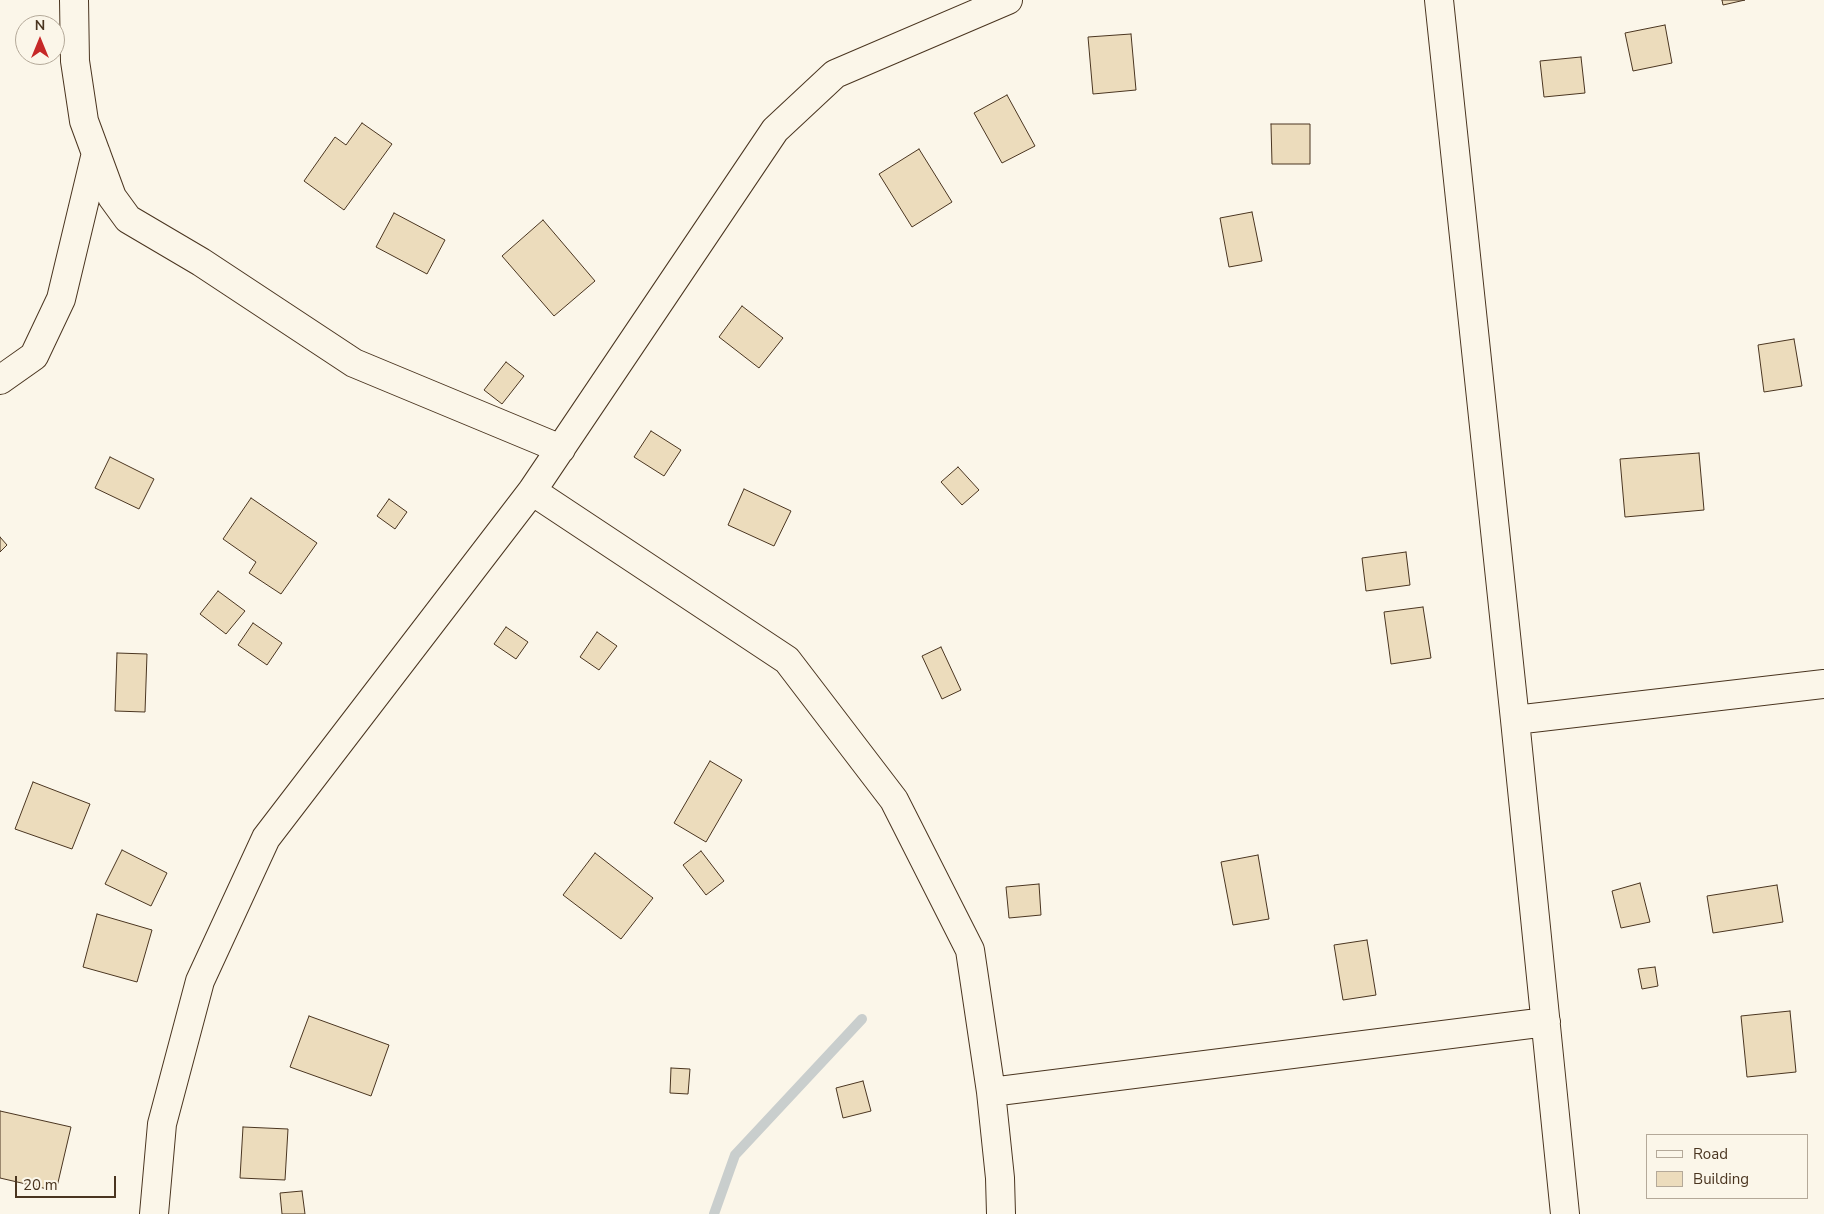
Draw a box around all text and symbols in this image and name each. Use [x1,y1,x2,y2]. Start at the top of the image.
north arrow [15,15,65,65]
text: N [35,16,45,35]
legend [1646,1134,1809,1199]
text: Road [1693,1144,1728,1164]
scale bar [18,1166,119,1198]
text: Building [1693,1169,1749,1189]
text: 20 m [23,1175,58,1195]

